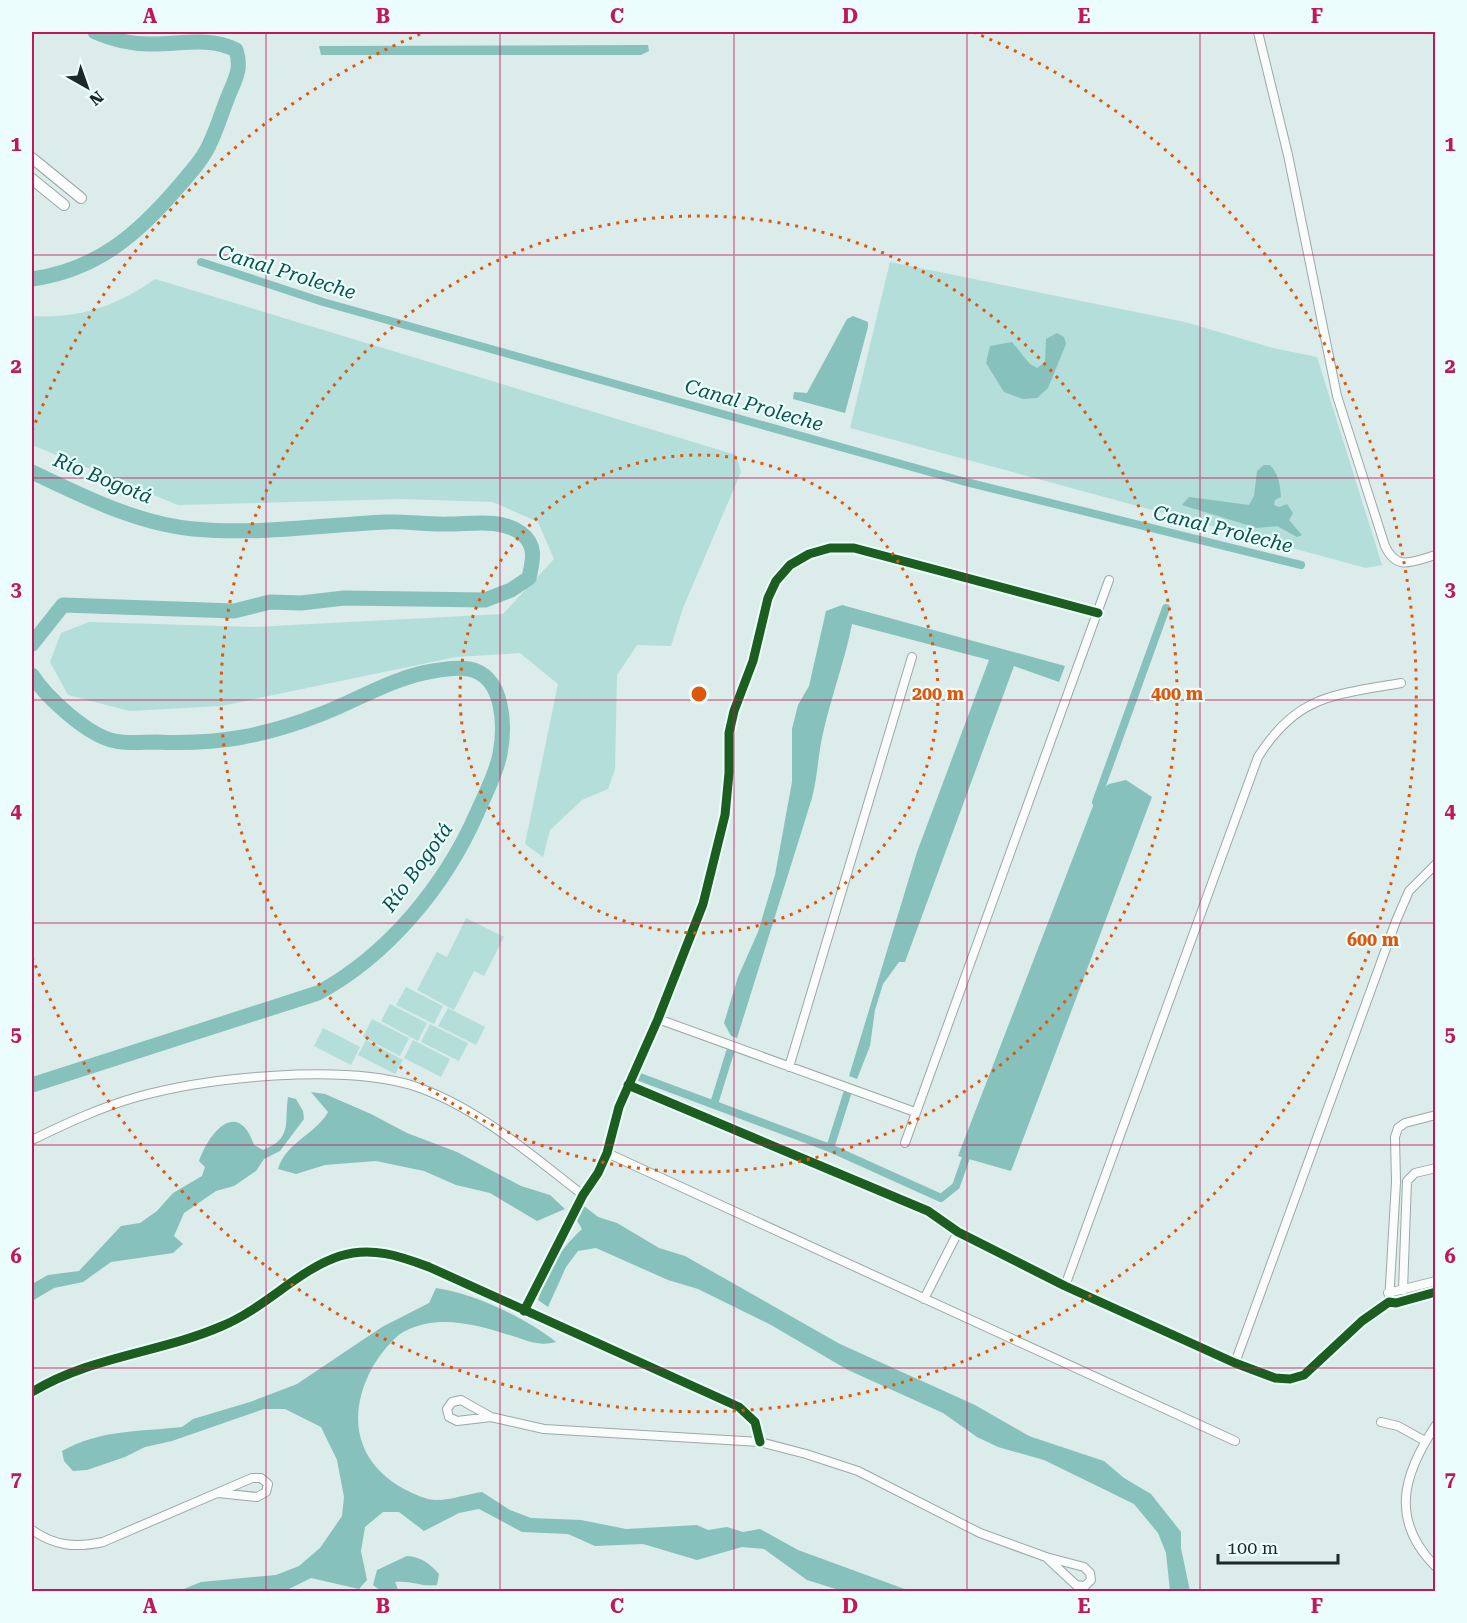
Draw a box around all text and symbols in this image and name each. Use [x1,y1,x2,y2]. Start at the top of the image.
text: A [143,4,158,28]
text: B [376,4,390,28]
text: C [610,4,624,28]
text: D [842,4,858,28]
text: E [1078,4,1091,28]
text: F [1311,4,1323,28]
north arrow [57,57,117,117]
text: N [85,87,107,109]
text: 1 [10,132,22,156]
text: 1 [1444,132,1456,156]
water label: Canal Proleche [215,240,359,304]
text: 2 [10,354,22,378]
text: 2 [1444,354,1456,378]
water label: Canal Proleche [682,374,826,436]
water label: Río Bogotá [49,447,156,509]
water label: Canal Proleche [1151,500,1295,558]
text: 3 [10,577,22,601]
text: 3 [1444,577,1456,601]
text: 200 m [912,683,965,704]
text: 400 m [1151,683,1204,704]
centre of rings [689,684,709,704]
text: 4 [10,799,22,823]
text: 4 [1444,799,1456,823]
water label: Río Bogotá [376,818,457,917]
text: 600 m [1347,929,1400,950]
text: 5 [10,1022,22,1046]
text: 5 [1444,1022,1456,1046]
text: 6 [10,1244,22,1268]
text: 6 [1444,1244,1456,1268]
text: 7 [10,1467,22,1491]
text: 7 [1444,1467,1456,1491]
scale bar [1218,1527,1338,1565]
text: 100 m [1227,1537,1278,1558]
text: A [143,1594,158,1618]
text: B [376,1594,390,1618]
text: C [610,1594,624,1618]
text: D [842,1594,858,1618]
text: E [1078,1594,1091,1618]
text: F [1311,1594,1323,1618]

